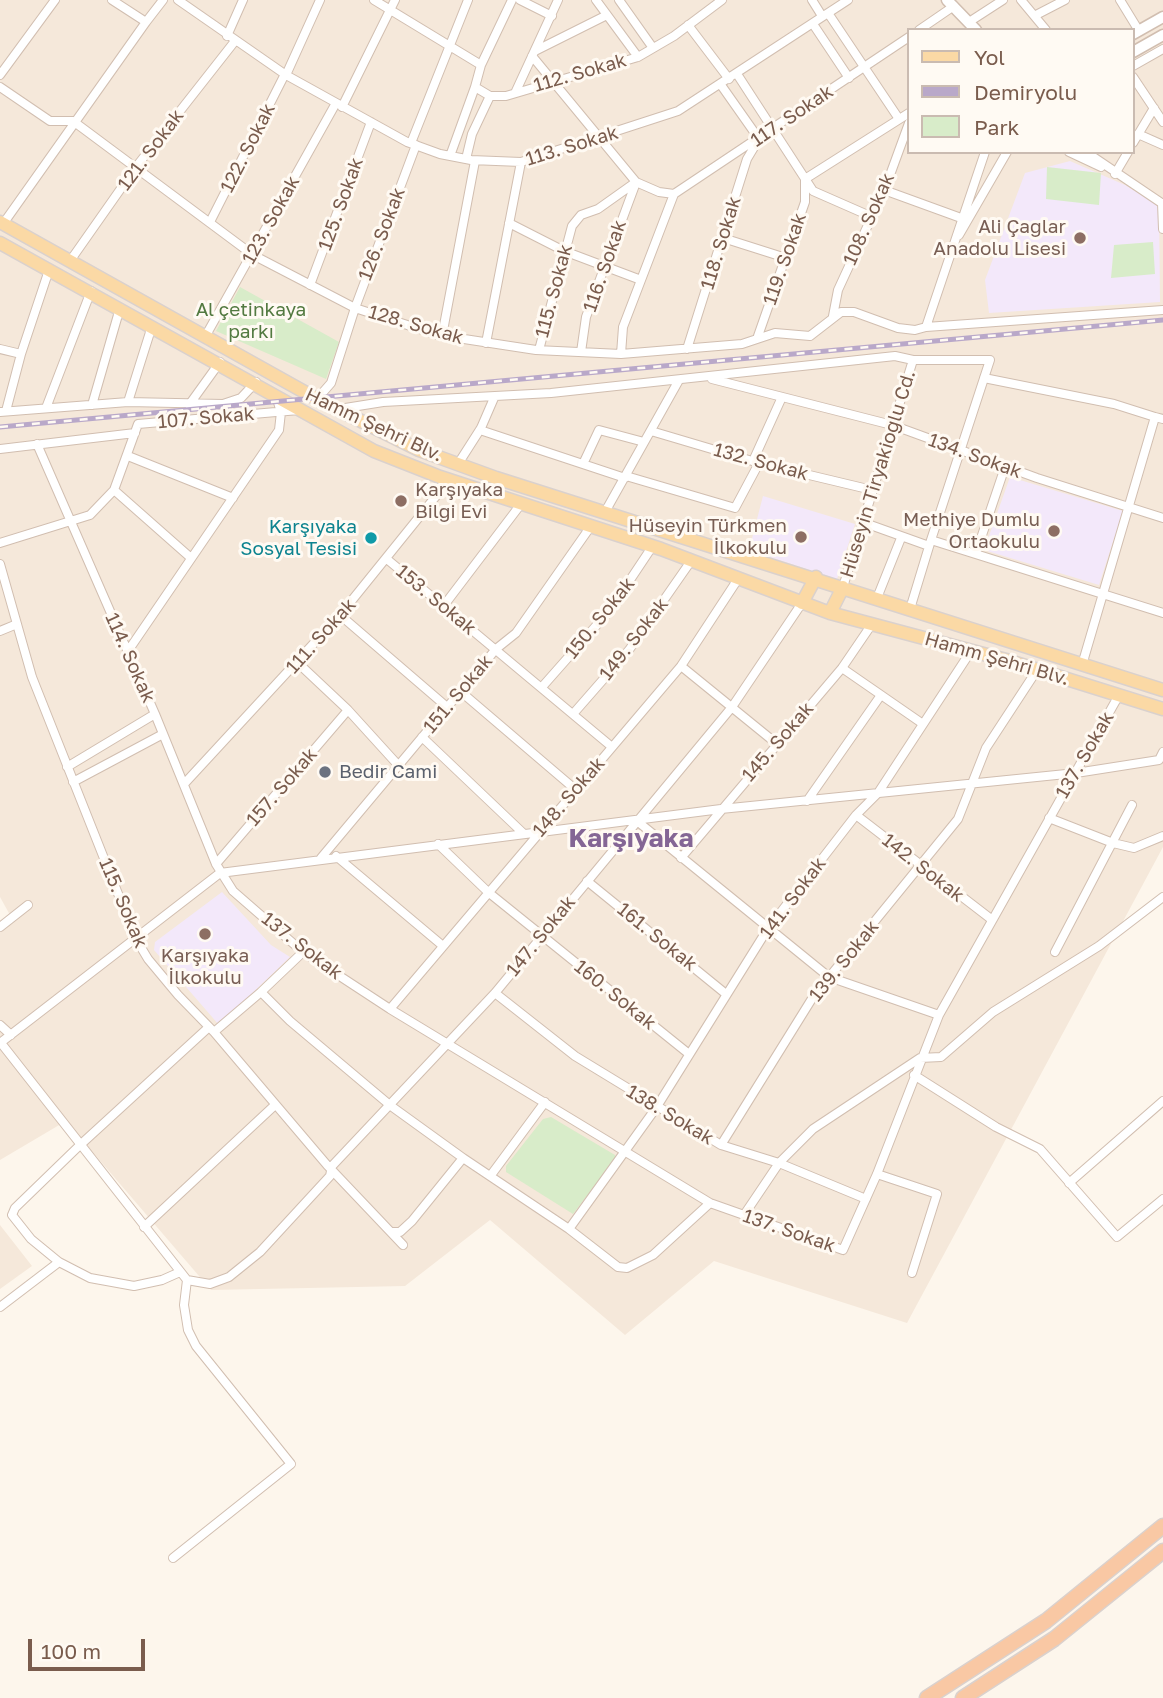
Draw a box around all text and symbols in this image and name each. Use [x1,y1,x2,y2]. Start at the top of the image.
legend [908,28,1135,154]
text: Yol [974,44,1005,70]
street label: 112. Sokak [531,49,629,97]
text: Demiryolu [974,79,1077,105]
street label: 117. Sokak [746,80,838,152]
street label: 122. Sokak [216,99,280,197]
street label: 121. Sokak [113,105,189,195]
text: Park [974,114,1019,140]
street label: 113. Sokak [523,121,621,171]
street label: 125. Sokak [314,154,368,254]
street label: 108. Sokak [839,169,899,269]
street label: 123. Sokak [237,172,305,268]
street label: 126. Sokak [354,184,410,284]
street label: 118. Sokak [696,194,746,292]
street label: 119. Sokak [759,210,811,308]
place label: Ali Çağlar Anadolu Lisesi [933,216,1066,260]
street label: 116. Sokak [579,217,631,315]
marker: Ali Çağlar Anadolu Lisesi [1072,230,1088,246]
street label: 115. Sokak [531,242,577,340]
park label: Al çetinkaya parkı [196,299,306,343]
street label: 128. Sokak [366,301,466,349]
street label: Hüseyin Tiryakioğlu Cd. [836,367,920,581]
street label: Hamm Şehri Blv. [302,383,446,467]
street label: 107. Sokak [157,402,255,434]
street label: 134. Sokak [925,429,1025,483]
street label: 132. Sokak [711,438,811,486]
place label: Karşıyaka Bilgi Evi [415,479,503,523]
marker: Karşıyaka Bilgi Evi [393,493,409,509]
place label: Methiye Dumlu Ortaokulu [903,509,1040,553]
place label: Hüseyin Türkmen İlkokulu [629,515,787,559]
place label: Karşıyaka Sosyal Tesisi [240,516,357,560]
marker: Methiye Dumlu Ortaokulu [1046,523,1062,539]
marker: Hüseyin Türkmen İlkokulu [793,529,809,545]
marker: Karşıyaka Sosyal Tesisi [363,530,379,546]
street label: 153. Sokak [391,560,481,640]
street label: 150. Sokak [560,573,640,663]
street label: 149. Sokak [595,593,673,685]
street label: 111. Sokak [281,594,361,678]
street label: 114. Sokak [100,609,160,707]
street label: Hamm Şehri Blv. [922,627,1072,691]
street label: 151. Sokak [419,650,497,738]
street label: 145. Sokak [737,698,819,786]
street label: 137. Sokak [1051,708,1119,802]
street label: 157. Sokak [242,743,322,831]
street label: 148. Sokak [528,752,610,842]
place label: Bedir Cami [339,761,437,783]
marker: Bedir Cami [317,764,333,780]
district label: Karşıyaka [568,823,694,855]
street label: 142. Sokak [877,829,969,907]
street label: 141. Sokak [755,853,831,943]
street label: 115. Sokak [94,855,152,951]
street label: 147. Sokak [502,891,580,981]
street label: 161. Sokak [613,898,701,976]
street label: 137. Sokak [257,907,347,985]
street label: 139. Sokak [804,916,884,1006]
marker: Karşıyaka İlkokulu [197,926,213,942]
place label: Karşıyaka İlkokulu [161,945,249,989]
street label: 160. Sokak [570,955,660,1035]
street label: 138. Sokak [622,1080,718,1150]
street label: 137. Sokak [740,1205,838,1257]
scale bar [32,1624,149,1668]
text: 100 m [41,1638,101,1664]

